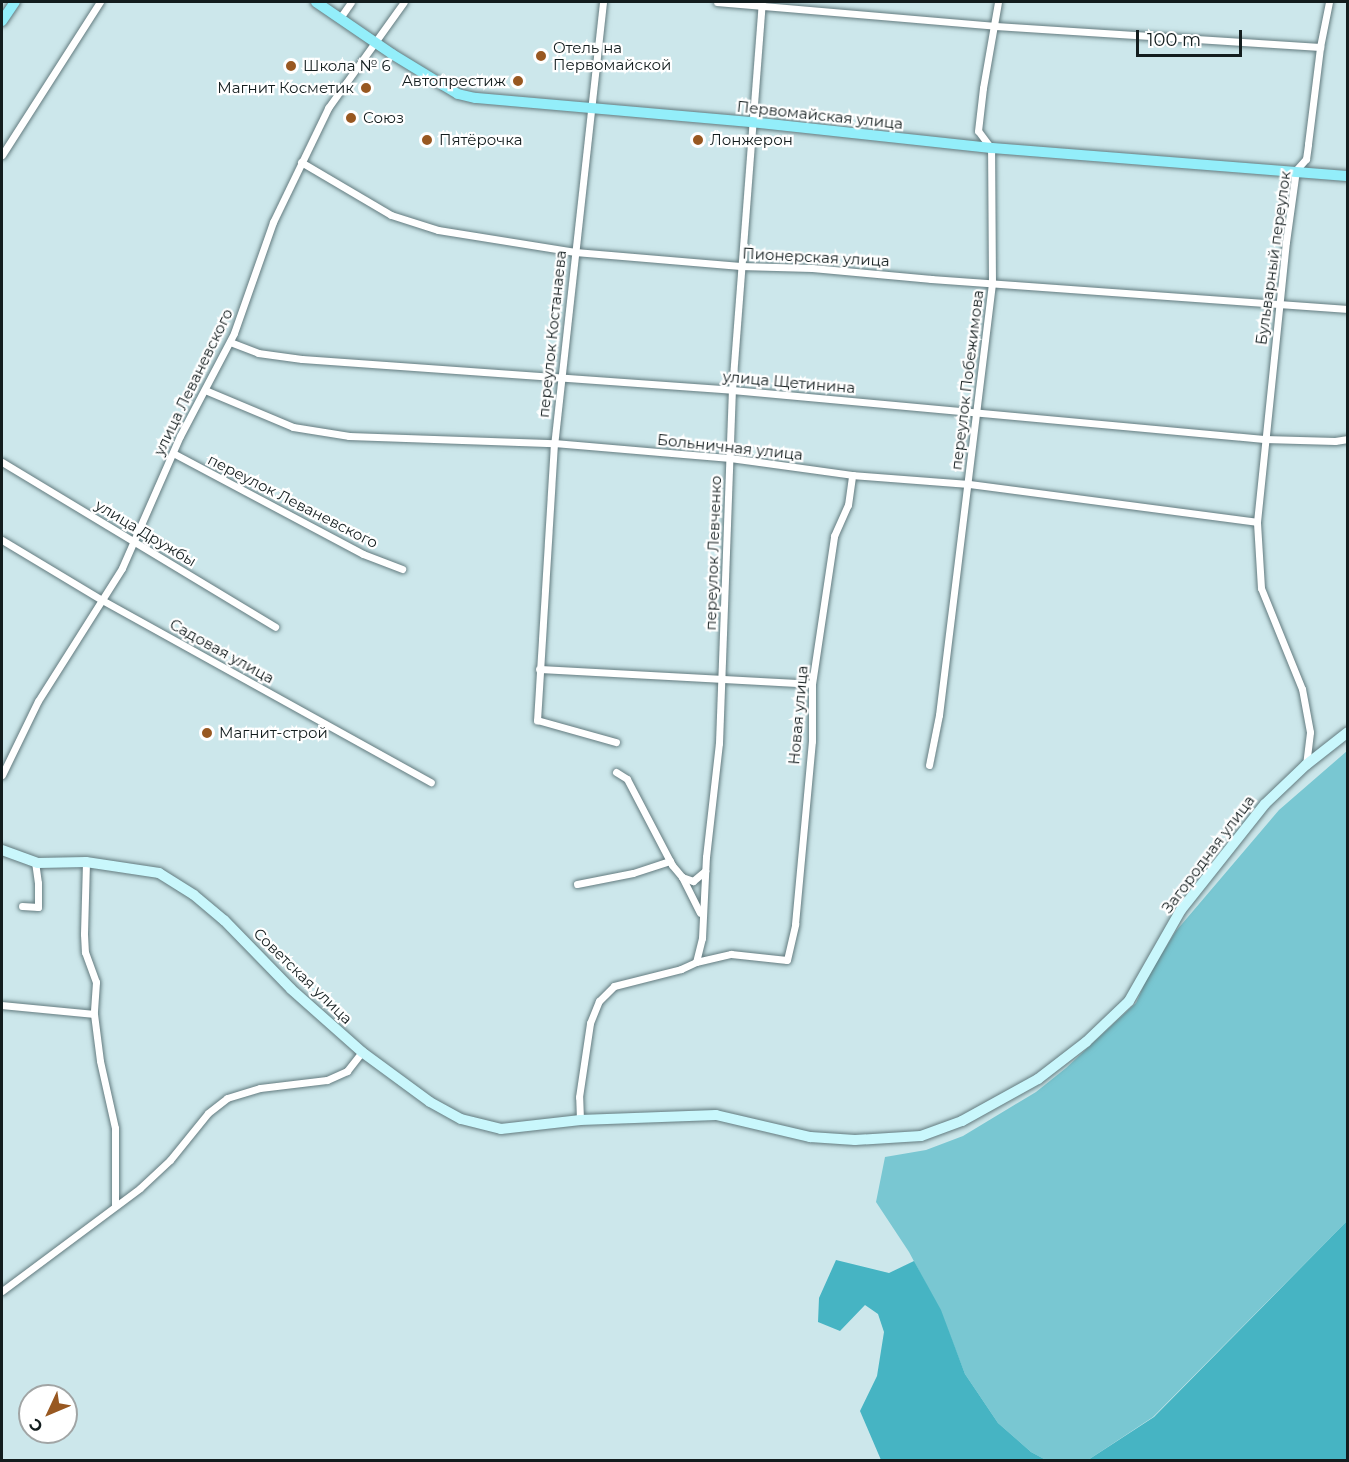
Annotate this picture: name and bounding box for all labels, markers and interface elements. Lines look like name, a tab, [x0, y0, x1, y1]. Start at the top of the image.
scale bar	[1139, 18, 1246, 56]
text: 100 m	[1147, 29, 1201, 51]
place label: Отель на Первомайской	[553, 38, 671, 73]
marker: Отель на Первомайской	[534, 49, 548, 63]
place label: Школа № 6	[303, 57, 391, 75]
marker: Школа № 6	[284, 59, 298, 73]
place label: Автопрестиж	[402, 72, 506, 90]
marker: Автопрестиж	[511, 74, 525, 88]
place label: Магнит Косметик	[217, 79, 354, 97]
marker: Магнит Косметик	[359, 81, 373, 95]
street label: Первомайская улица	[736, 97, 904, 133]
place label: Союз	[363, 109, 404, 127]
marker: Союз	[344, 111, 358, 125]
place label: Пятёрочка	[439, 131, 523, 149]
place label: Лонжерон	[710, 131, 793, 149]
marker: Пятёрочка	[420, 133, 434, 147]
marker: Лонжерон	[691, 133, 705, 147]
street label: Бульварный переулок	[1252, 170, 1294, 346]
street label: Пионерская улица	[742, 244, 890, 270]
street label: переулок Костанаева	[534, 249, 570, 419]
street label: переулок Побежимова	[947, 289, 987, 471]
street label: улица Леваневского	[150, 306, 236, 458]
street label: улица Щетинина	[722, 367, 856, 397]
street label: Больничная улица	[656, 430, 804, 464]
street label: переулок Леваневского	[205, 450, 381, 552]
street label: переулок Левченко	[701, 475, 725, 631]
street label: улица Дружбы	[92, 496, 200, 570]
street label: Садовая улица	[167, 615, 277, 687]
street label: Новая улица	[785, 665, 811, 765]
place label: Магнит-строй	[219, 724, 328, 742]
marker: Магнит-строй	[200, 726, 214, 740]
street label: Загородная улица	[1158, 792, 1258, 916]
street label: Советская улица	[250, 924, 356, 1028]
north arrow	[18, 1384, 78, 1444]
text: С	[25, 1415, 47, 1436]

